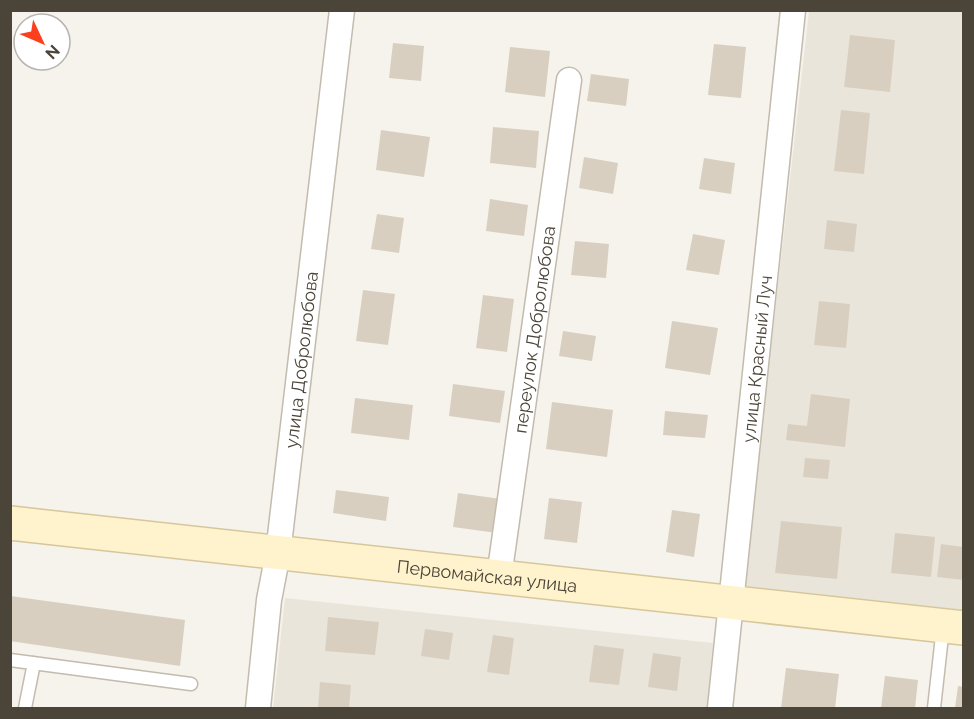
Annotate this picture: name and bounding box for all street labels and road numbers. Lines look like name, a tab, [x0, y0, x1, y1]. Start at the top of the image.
street label: переулок Добролюбова	[509, 224, 559, 435]
street label: улица Добролюбова	[280, 270, 322, 449]
street label: улица Красный Луч	[737, 274, 776, 444]
street label: Первомайская улица	[396, 555, 578, 596]

